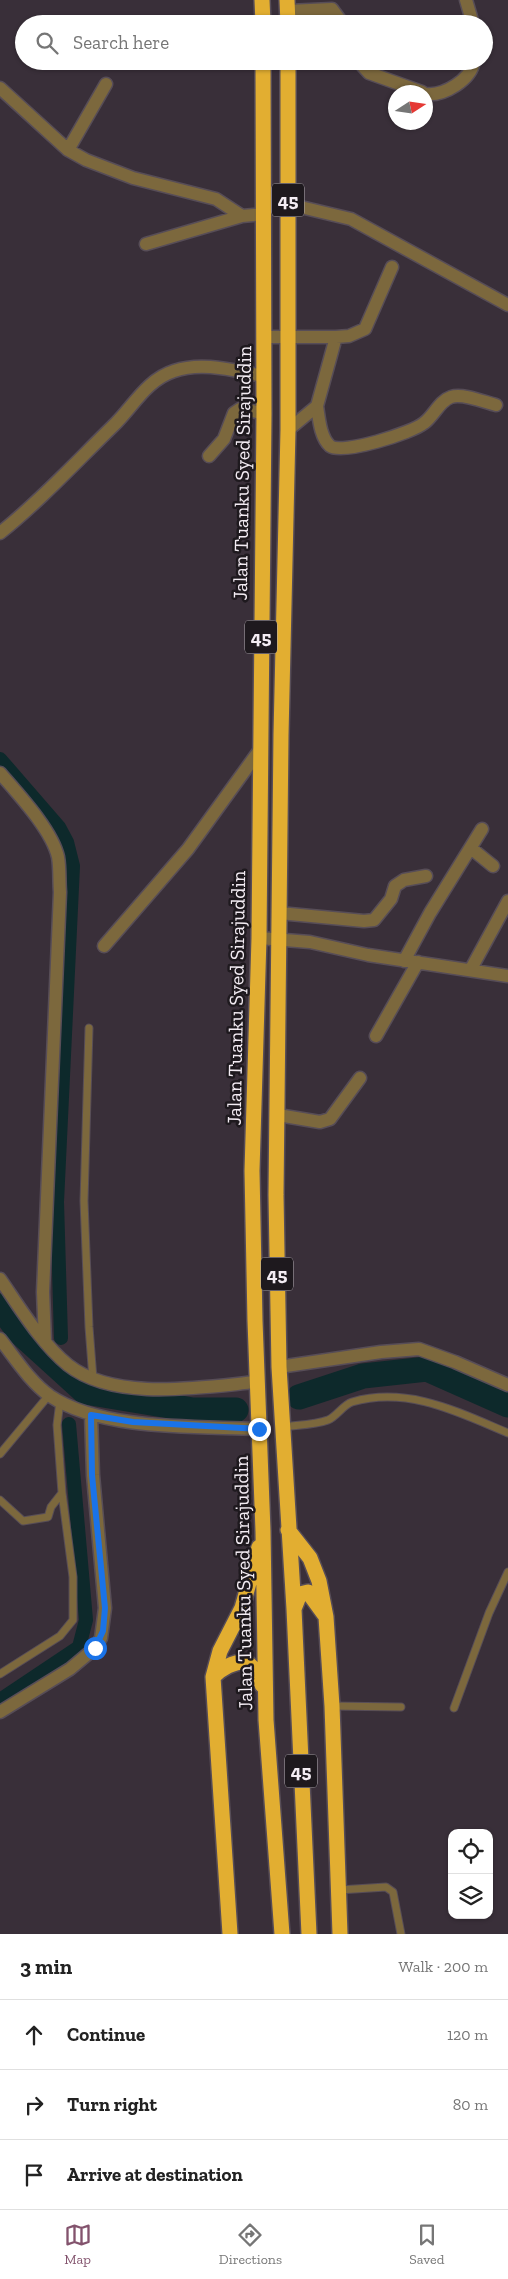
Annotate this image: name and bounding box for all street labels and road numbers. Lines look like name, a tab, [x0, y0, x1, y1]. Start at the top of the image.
road number: 45	[272, 184, 304, 216]
street label: Jalan Tuanku Syed Sirajuddin	[228, 345, 256, 601]
road number: 45	[245, 620, 277, 654]
street label: Jalan Tuanku Syed Sirajuddin	[222, 870, 250, 1126]
road number: 45	[261, 1258, 293, 1290]
street label: Jalan Tuanku Syed Sirajuddin	[229, 1455, 257, 1711]
road number: 45	[285, 1754, 317, 1788]

